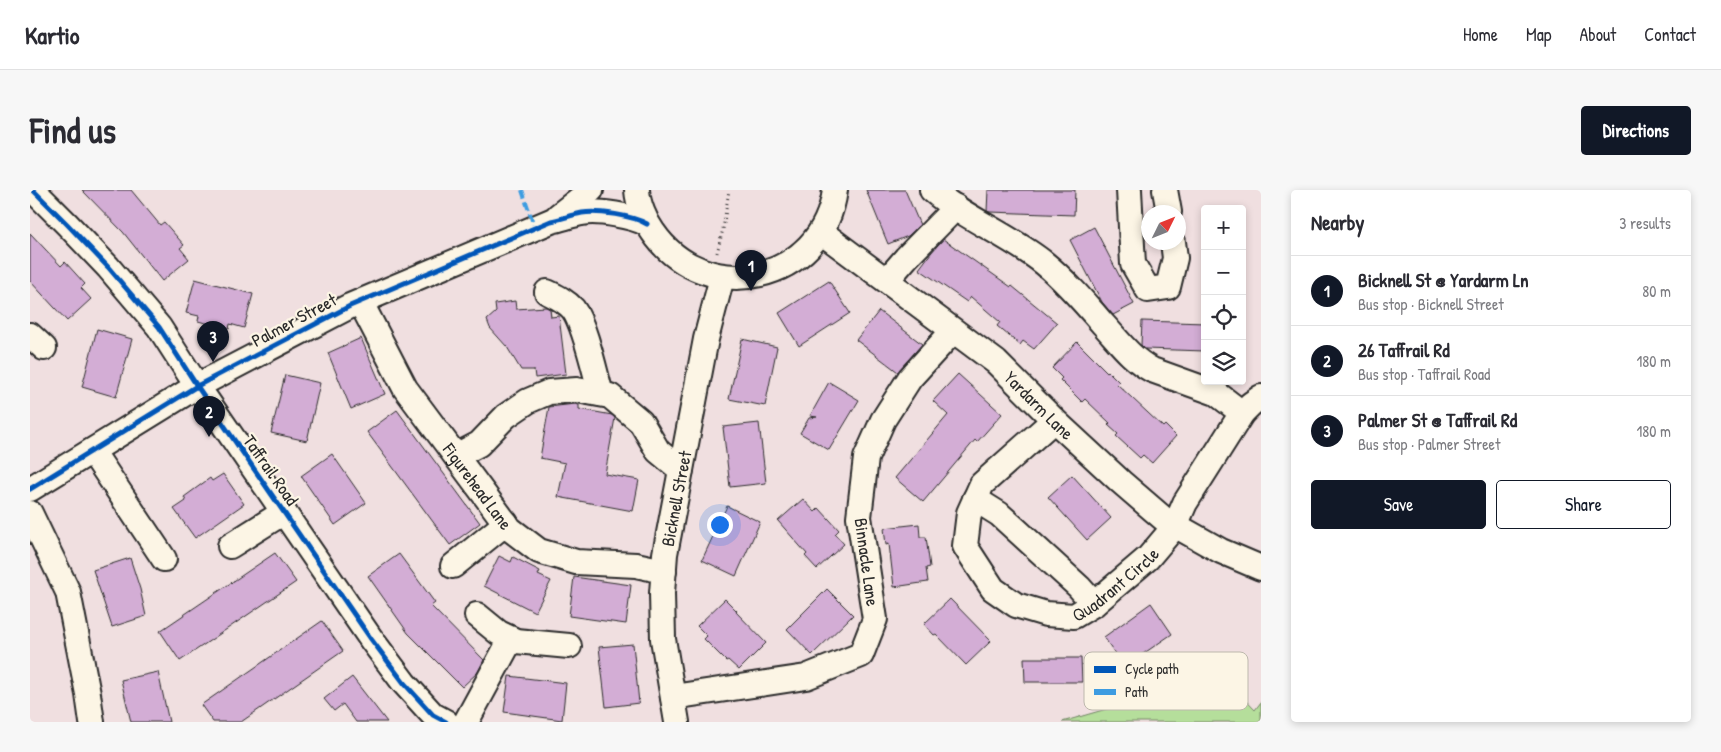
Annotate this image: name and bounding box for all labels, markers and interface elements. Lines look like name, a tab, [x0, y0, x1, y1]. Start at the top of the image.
text: Kartio	[25, 19, 80, 51]
text: Home	[1463, 22, 1498, 47]
text: Map	[1526, 22, 1551, 47]
text: About	[1579, 22, 1616, 47]
text: Contact	[1644, 22, 1696, 47]
button: Directions	[1581, 106, 1691, 155]
text: Find us	[30, 107, 116, 154]
north arrow	[1141, 205, 1186, 250]
map controls	[1201, 205, 1246, 385]
button: +	[1201, 205, 1246, 250]
text: Nearby	[1311, 208, 1364, 237]
text: 3 results	[1619, 212, 1671, 234]
pin: 1	[735, 250, 767, 291]
button: −	[1201, 250, 1246, 295]
text: Bicknell St @ Yardarm Ln	[1358, 267, 1529, 293]
text: 1	[1324, 280, 1330, 302]
text: 80 m	[1642, 280, 1671, 302]
street label: Palmer Street	[247, 287, 342, 353]
text: Bus stop · Bicknell Street	[1358, 293, 1504, 315]
button: locate	[1201, 295, 1246, 340]
pin: 3	[197, 321, 229, 362]
text: 26 Taffrail Rd	[1358, 337, 1450, 363]
button: layers	[1201, 340, 1246, 385]
text: 2	[1323, 350, 1331, 372]
text: 180 m	[1637, 350, 1671, 372]
text: Bus stop · Taffrail Road	[1358, 363, 1490, 385]
street label: Yardarm Lane	[999, 365, 1080, 445]
pin: 2	[193, 396, 225, 437]
text: Palmer St @ Taffrail Rd	[1358, 407, 1517, 433]
text: 3	[1323, 420, 1331, 442]
text: 180 m	[1637, 420, 1671, 442]
street label: Taffrail Road	[237, 429, 305, 511]
text: Bus stop · Palmer Street	[1358, 433, 1500, 455]
street label: Figurehead Lane	[437, 437, 519, 535]
street label: Bicknell Street	[654, 448, 697, 548]
button: Save	[1311, 480, 1486, 529]
button: Share	[1496, 480, 1671, 529]
your location	[707, 512, 733, 538]
street label: Binnacle Lane	[848, 516, 886, 608]
street label: Quadrant Circle	[1067, 542, 1164, 627]
legend	[1084, 652, 1248, 710]
text: Cycle path	[1125, 659, 1179, 679]
text: Path	[1125, 682, 1148, 701]

